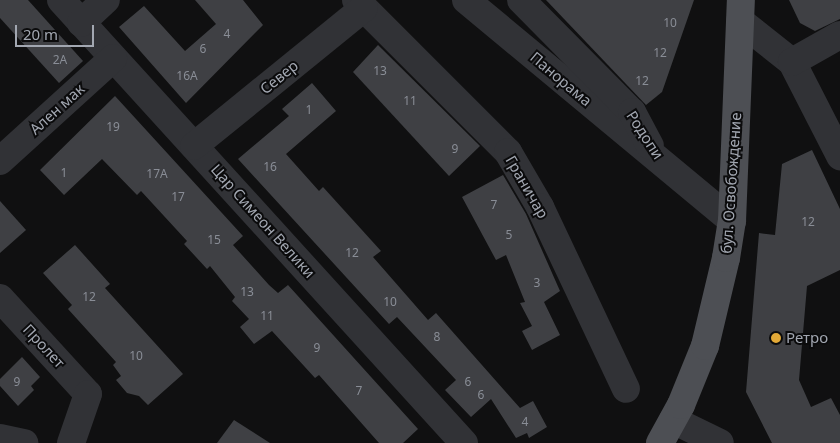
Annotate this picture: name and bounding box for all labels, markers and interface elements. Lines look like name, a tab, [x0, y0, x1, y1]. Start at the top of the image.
scale bar	[18, 15, 96, 47]
house number: 10	[663, 16, 677, 30]
text: 20 m	[23, 24, 58, 44]
house number: 4	[224, 27, 230, 41]
house number: 6	[200, 42, 206, 56]
house number: 12	[653, 46, 667, 60]
street label: Панорама	[527, 48, 595, 110]
house number: 2А	[53, 53, 67, 67]
street label: Север	[256, 56, 302, 98]
house number: 13	[373, 64, 387, 78]
house number: 16А	[176, 69, 198, 83]
house number: 12	[635, 74, 649, 88]
street label: Ален мак	[26, 80, 88, 138]
house number: 11	[403, 94, 417, 108]
house number: 1	[306, 103, 312, 117]
street label: Родопи	[623, 107, 667, 163]
street label: бул. Освобождение	[717, 112, 745, 254]
house number: 19	[106, 120, 120, 134]
house number: 9	[452, 142, 458, 156]
street label: Граничар	[502, 152, 552, 222]
house number: 16	[263, 160, 277, 174]
street label: Цар Симеон Велики	[207, 161, 319, 281]
house number: 1	[61, 166, 67, 180]
house number: 17А	[146, 167, 168, 181]
house number: 17	[171, 190, 185, 204]
house number: 7	[491, 198, 497, 212]
house number: 12	[801, 215, 815, 229]
house number: 5	[506, 228, 512, 242]
house number: 15	[207, 233, 221, 247]
house number: 12	[345, 246, 359, 260]
house number: 3	[534, 276, 540, 290]
house number: 13	[240, 285, 254, 299]
house number: 12	[82, 290, 96, 304]
house number: 10	[383, 295, 397, 309]
house number: 11	[260, 309, 274, 323]
street label: Пролет	[19, 321, 69, 371]
place label: Ретро	[786, 329, 828, 347]
house number: 8	[434, 330, 440, 344]
marker: Ретро	[770, 332, 782, 344]
house number: 9	[314, 341, 320, 355]
house number: 10	[129, 349, 143, 363]
house number: 9	[14, 375, 20, 389]
house number: 6	[465, 375, 471, 389]
house number: 7	[356, 384, 362, 398]
house number: 6	[478, 388, 484, 402]
house number: 4	[522, 415, 528, 429]

